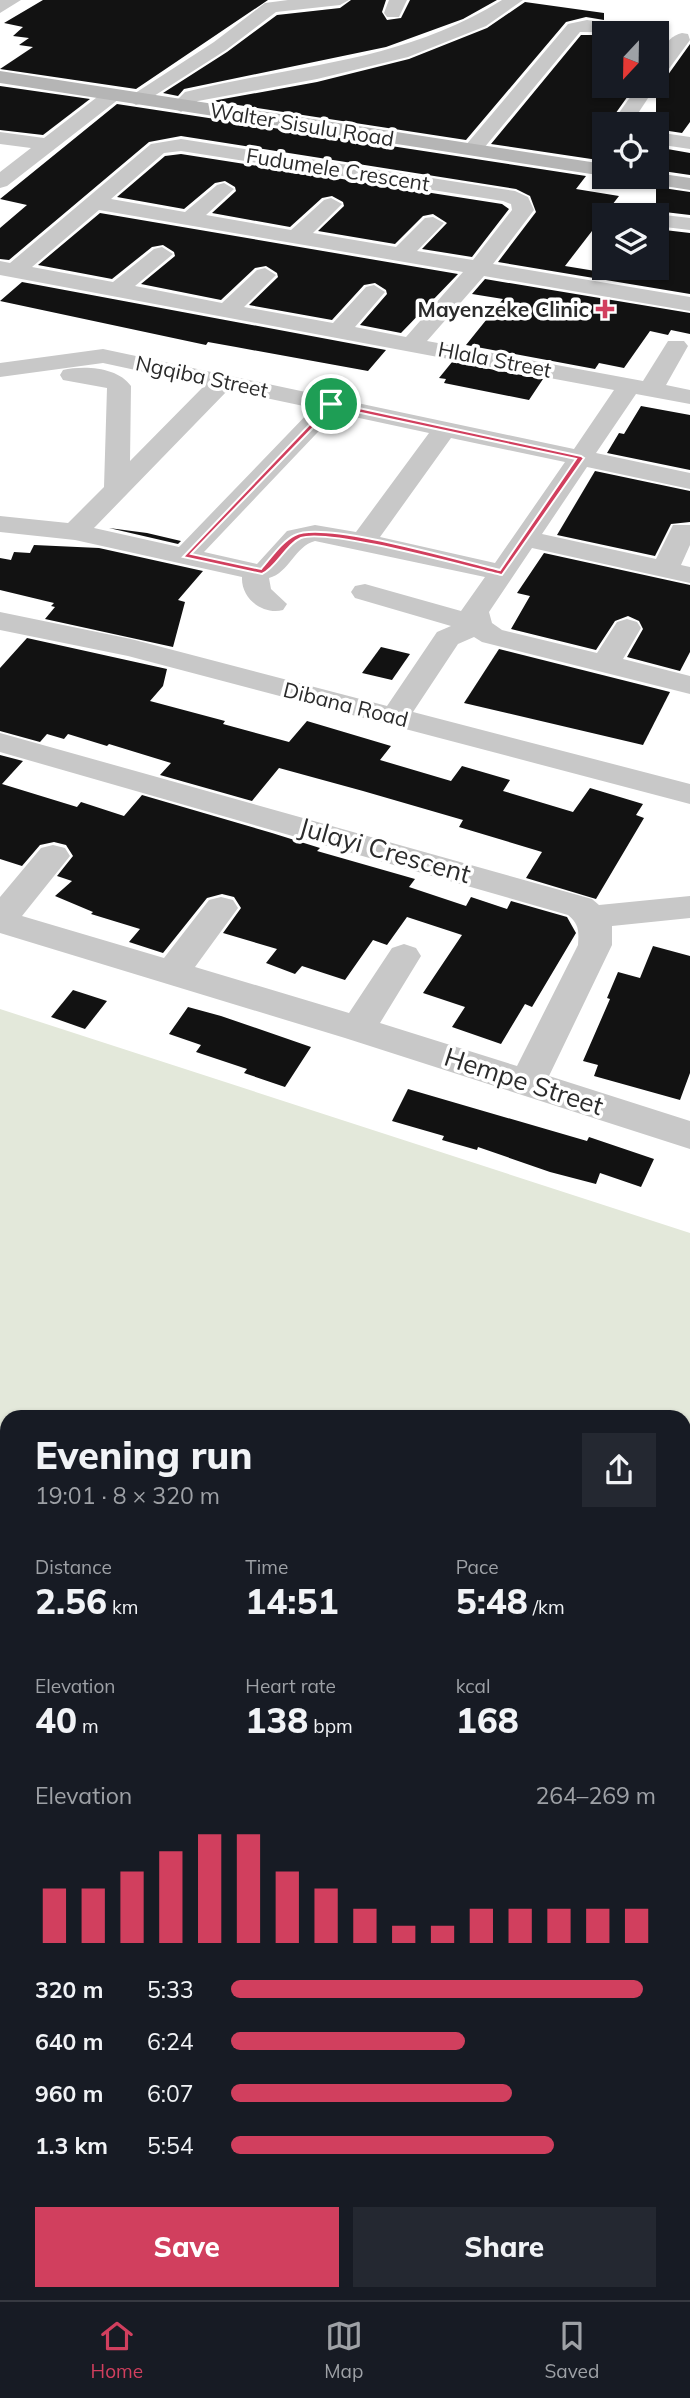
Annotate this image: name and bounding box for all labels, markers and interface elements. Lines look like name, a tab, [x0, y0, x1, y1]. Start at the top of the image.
north arrow	[592, 21, 668, 98]
map controls	[592, 21, 669, 280]
street label: Walter Sisulu Road	[208, 97, 396, 151]
button: locate	[592, 112, 669, 189]
street label: Fudumele Crescent	[245, 142, 431, 196]
button: layers	[592, 203, 669, 280]
place label: Mayenzeke Clinic	[417, 296, 589, 322]
marker: Mayenzeke Clinic	[595, 299, 615, 319]
street label: Hlala Street	[436, 335, 554, 383]
street label: Ngqiba Street	[133, 349, 271, 403]
pin	[301, 374, 361, 434]
icon: arrive	[312, 385, 350, 423]
street label: Dibana Road	[281, 676, 411, 732]
street label: Julayi Crescent	[295, 810, 475, 890]
street label: Hempe Street	[440, 1040, 608, 1122]
text: Evening run	[35, 1431, 253, 1479]
button: share	[582, 1433, 656, 1507]
text: 19:01 · 8 × 320 m	[35, 1481, 220, 1510]
text: Distance	[35, 1555, 112, 1579]
text: Time	[245, 1555, 288, 1579]
text: Pace	[456, 1555, 499, 1579]
text: 2.56	[35, 1579, 107, 1623]
text: 14:51	[245, 1579, 338, 1623]
text: 5:48	[456, 1579, 528, 1623]
text: km	[107, 1595, 139, 1619]
text: /km	[528, 1595, 565, 1619]
text: Elevation	[35, 1674, 115, 1698]
text: Heart rate	[245, 1674, 336, 1698]
text: kcal	[456, 1674, 490, 1698]
text: 40	[35, 1698, 77, 1742]
text: 138	[245, 1698, 308, 1742]
text: 168	[456, 1698, 519, 1742]
text: m	[77, 1714, 99, 1738]
text: bpm	[308, 1714, 353, 1738]
text: Elevation	[35, 1781, 132, 1810]
text: 264–269 m	[535, 1781, 656, 1810]
text: 320 m	[35, 1975, 103, 2004]
text: 5:33	[147, 1975, 194, 2004]
text: 640 m	[35, 2027, 103, 2056]
text: 6:24	[147, 2027, 194, 2056]
text: 960 m	[35, 2079, 103, 2108]
text: 6:07	[147, 2079, 194, 2108]
text: 1.3 km	[35, 2131, 108, 2160]
text: 5:54	[147, 2131, 194, 2160]
button: Save	[35, 2207, 339, 2287]
button: Share	[353, 2207, 656, 2287]
tab: Home	[91, 2317, 143, 2383]
tab: Map	[324, 2317, 363, 2383]
tab: Saved	[545, 2317, 599, 2383]

